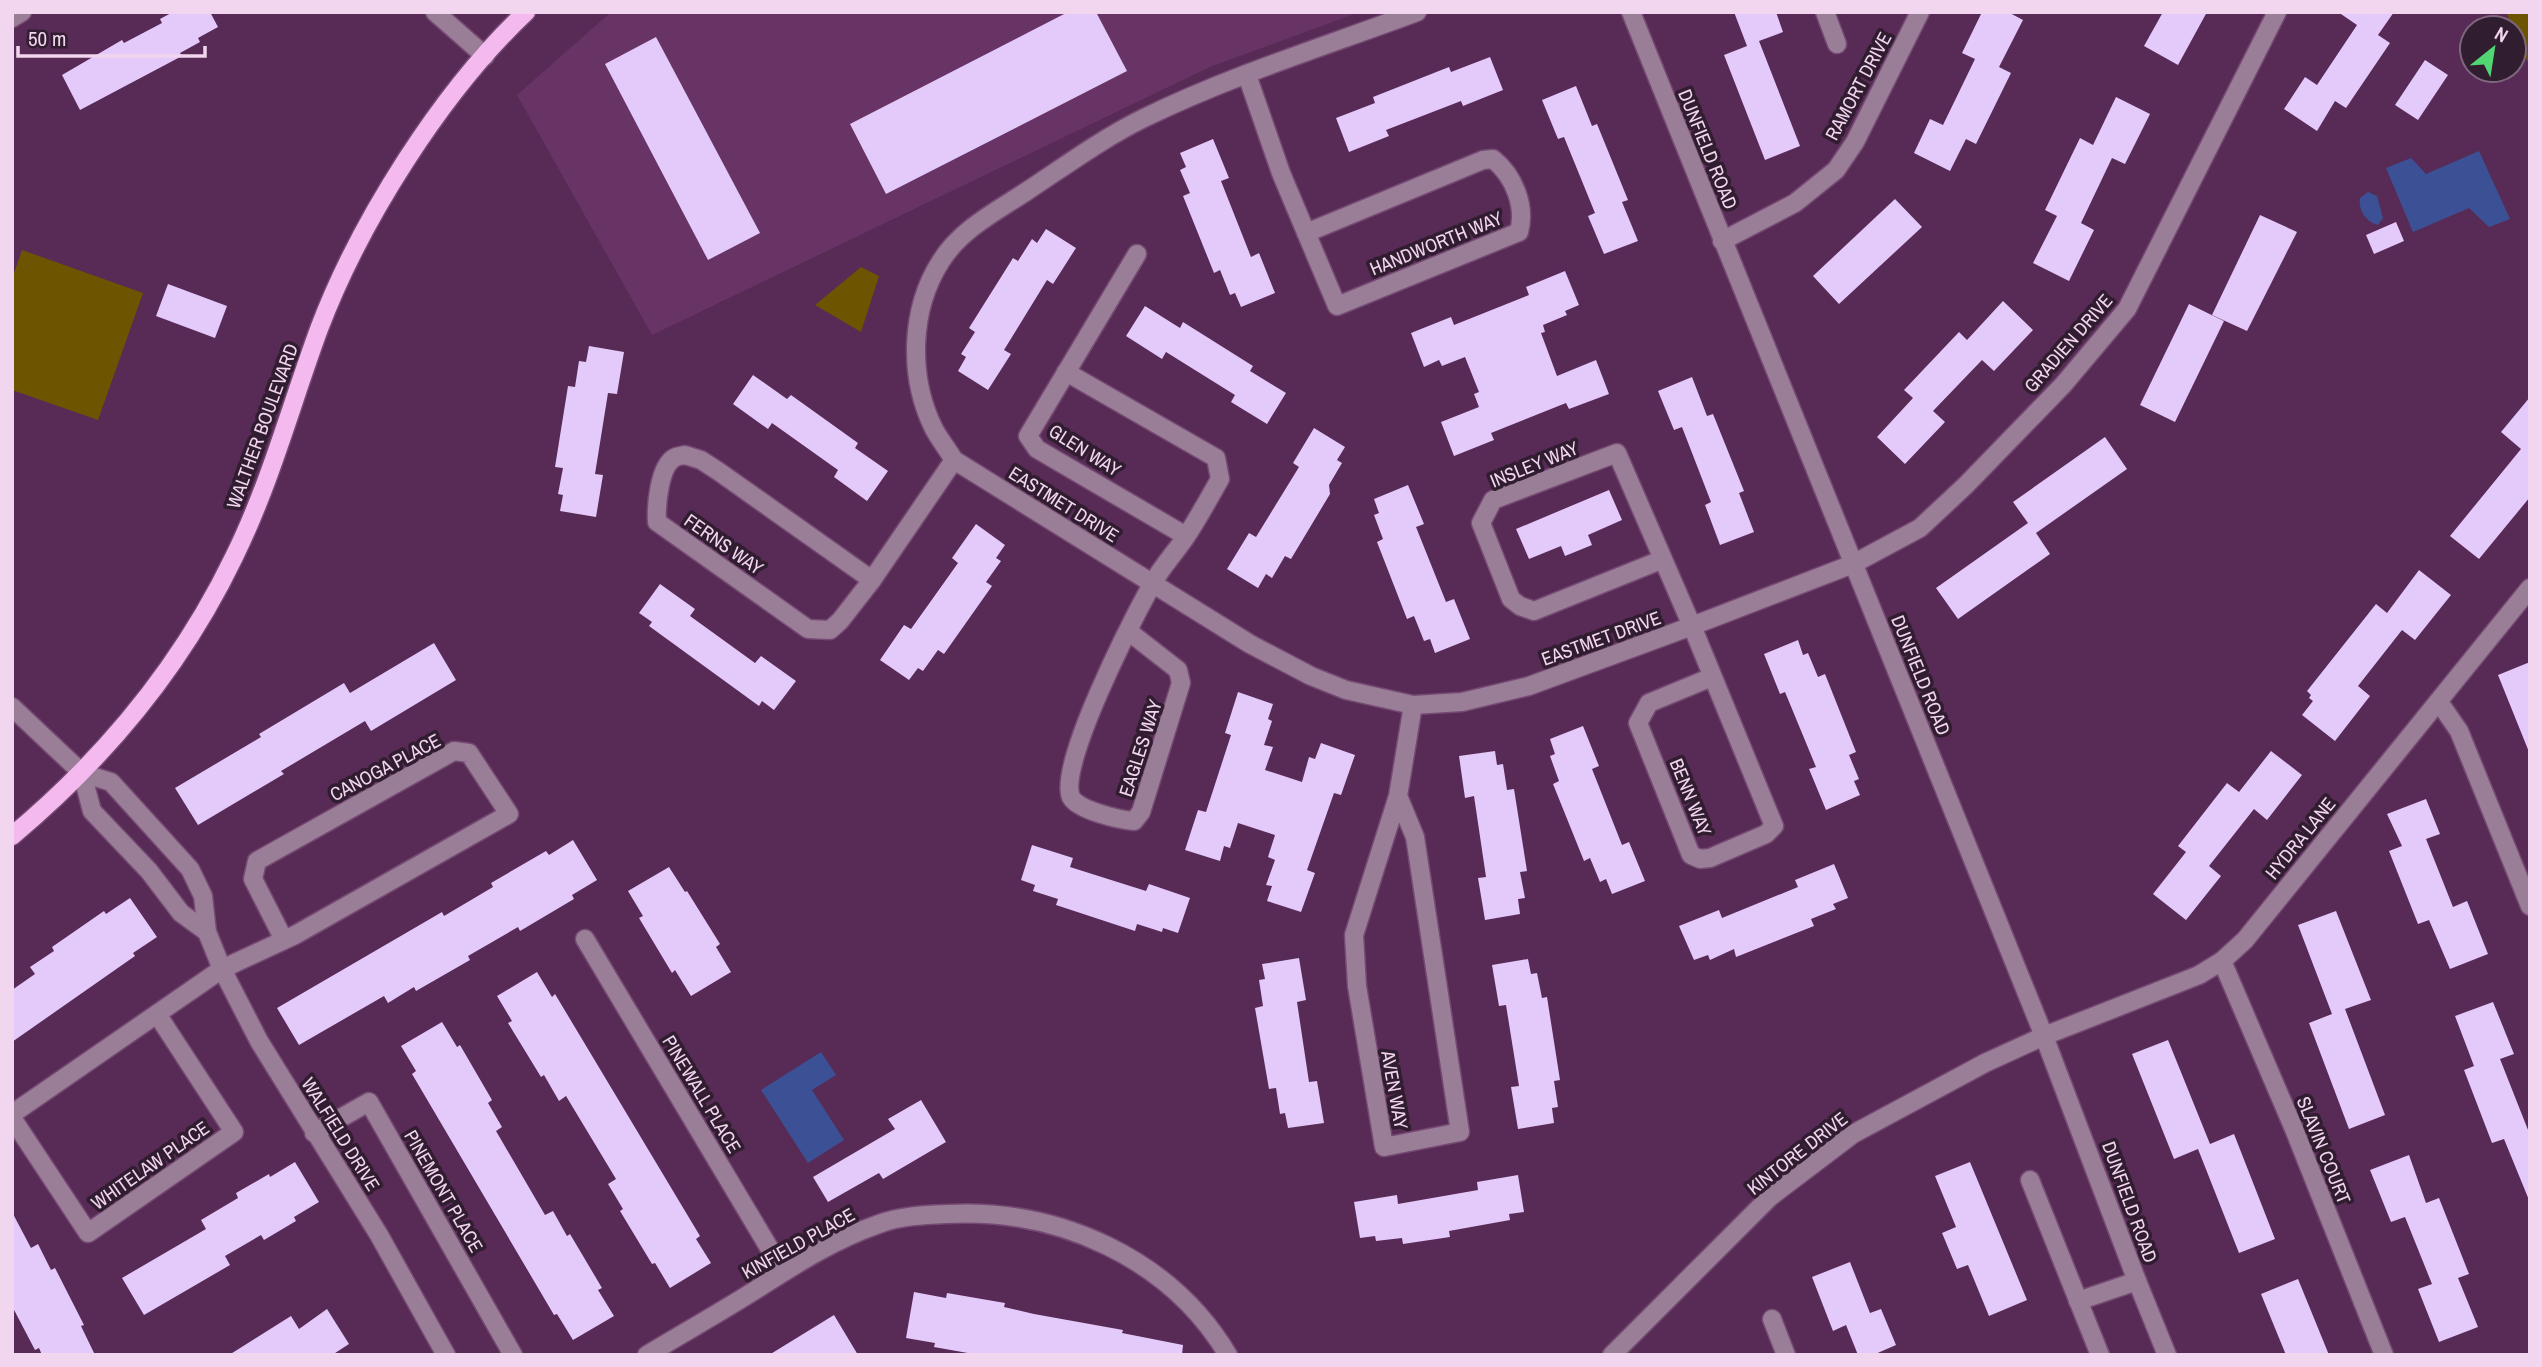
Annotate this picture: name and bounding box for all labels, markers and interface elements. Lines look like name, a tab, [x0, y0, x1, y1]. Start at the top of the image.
scale bar	[18, 14, 205, 58]
north arrow	[2458, 14, 2528, 84]
text: N	[2490, 20, 2513, 48]
text: 50 m	[28, 24, 66, 53]
street label: RAMORT DRIVE	[1819, 27, 1897, 145]
street label: DUNFIELD ROAD	[1672, 85, 1744, 213]
street label: HANDWORTH WAY	[1366, 204, 1507, 281]
street label: GRADIEN DRIVE	[2018, 288, 2118, 398]
street label: WALTHER BOULEVARD	[220, 340, 304, 512]
street label: GLEN WAY	[1044, 418, 1127, 483]
street label: INSLEY WAY	[1486, 434, 1583, 494]
street label: EASTMET DRIVE	[1004, 460, 1124, 548]
street label: FERNS WAY	[679, 507, 769, 581]
street label: EASTMET DRIVE	[1538, 604, 1664, 672]
street label: DUNFIELD ROAD	[1885, 611, 1957, 739]
street label: EAGLES WAY	[1112, 696, 1168, 800]
street label: CANOGA PLACE	[325, 727, 445, 807]
street label: BENN WAY	[1664, 754, 1719, 840]
street label: HYDRA LANE	[2259, 791, 2341, 885]
street label: PINEWALL PLACE	[657, 1030, 747, 1158]
street label: AVEN WAY	[1375, 1048, 1415, 1132]
street label: WALFIELD DRIVE	[296, 1072, 386, 1196]
street label: SLAVIN COURT	[2291, 1092, 2358, 1208]
street label: KINTORE DRIVE	[1741, 1106, 1853, 1200]
street label: WHITELAW PLACE	[86, 1115, 214, 1215]
street label: PINEMONT PLACE	[398, 1125, 490, 1257]
street label: DUNFIELD ROAD	[2096, 1138, 2164, 1266]
street label: KINFIELD PLACE	[737, 1201, 859, 1285]

